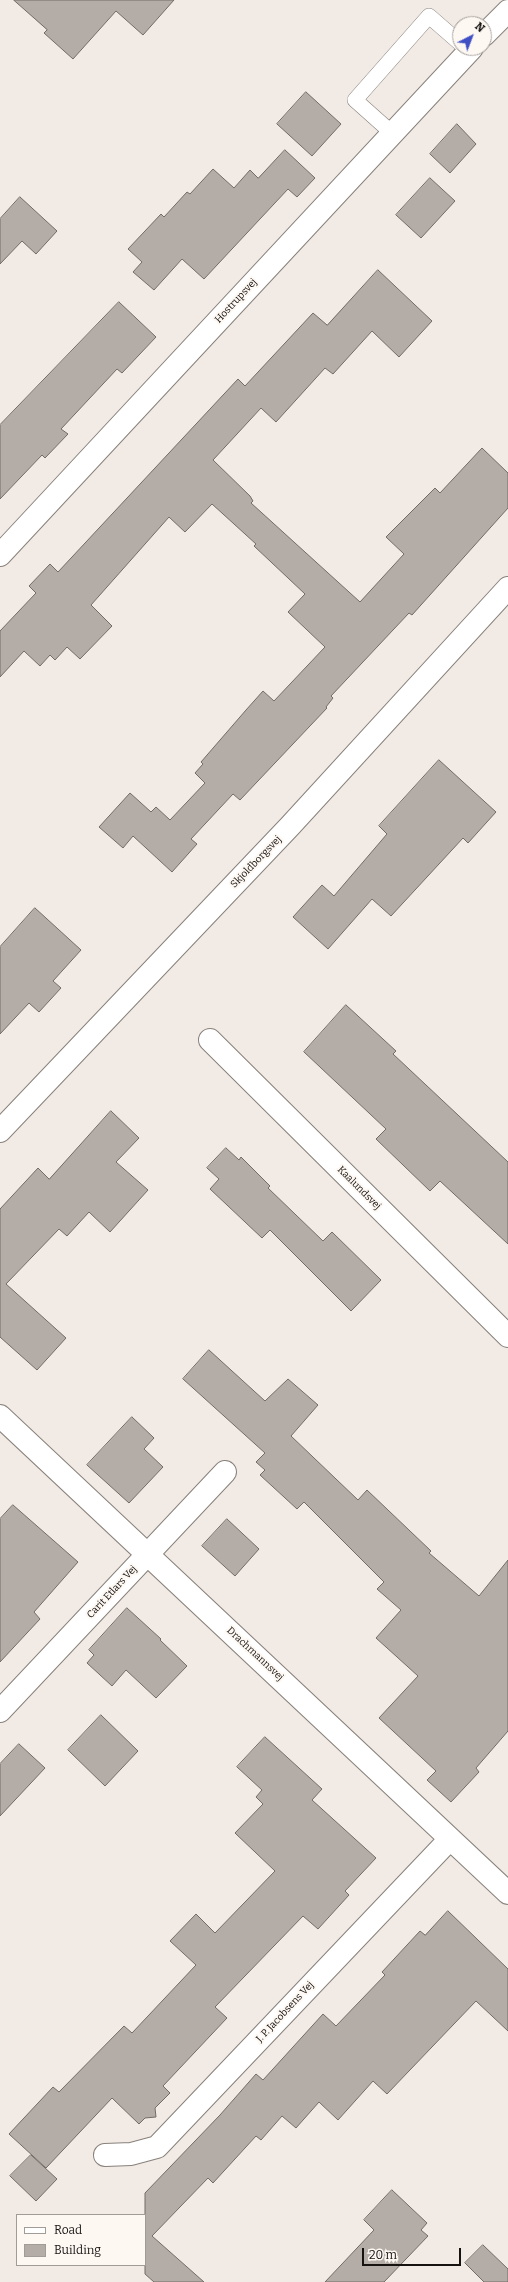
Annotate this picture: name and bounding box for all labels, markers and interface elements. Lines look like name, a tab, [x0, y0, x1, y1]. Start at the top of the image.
north arrow	[452, 16, 492, 56]
text: N	[472, 20, 487, 35]
street label: Hostrupsvej	[212, 276, 260, 326]
street label: Skjoldborgsvej	[228, 834, 284, 890]
street label: Kaalundsvej	[335, 1164, 383, 1212]
street label: Carit Etlars Vej	[85, 1563, 139, 1621]
street label: Drachmannsvej	[224, 1625, 286, 1683]
street label: J. P. Jacobsens Vej	[254, 1979, 316, 2045]
legend	[16, 2214, 146, 2266]
text: Road	[54, 2223, 82, 2237]
scale bar	[364, 2240, 463, 2266]
text: Building	[54, 2243, 101, 2257]
text: 20 m	[369, 2248, 397, 2262]

